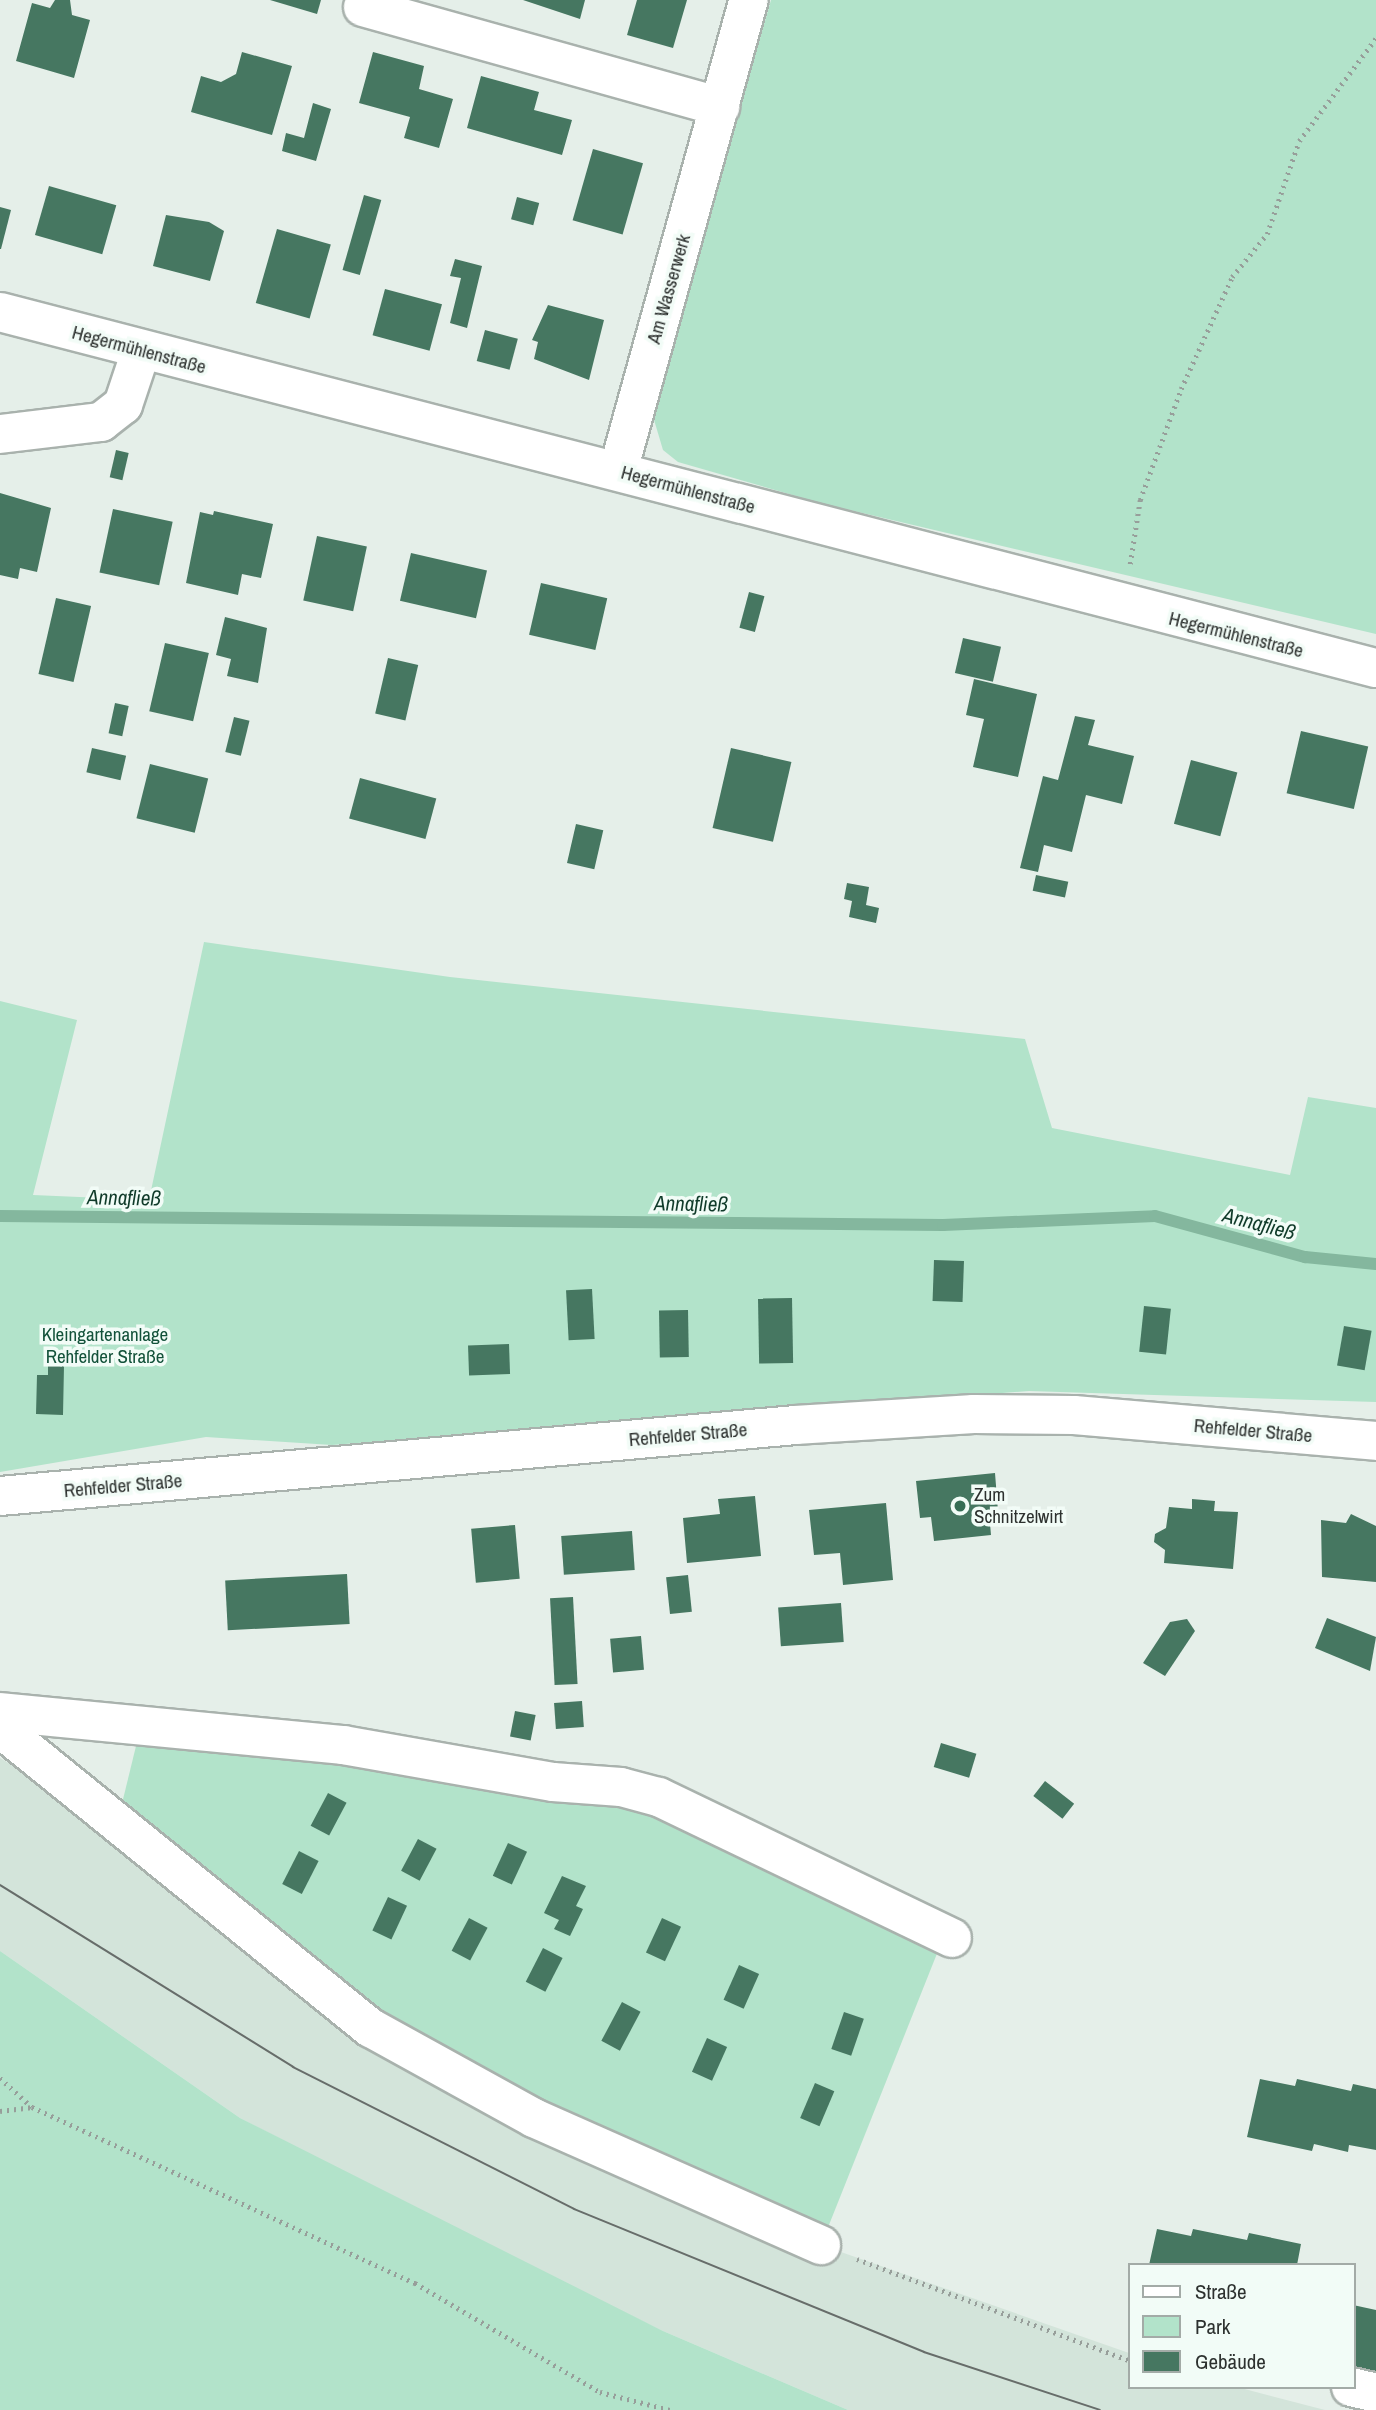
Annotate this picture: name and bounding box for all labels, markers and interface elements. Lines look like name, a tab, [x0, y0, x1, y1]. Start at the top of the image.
street label: Am Wasserwerk	[642, 232, 696, 346]
street label: Hegermühlenstraße	[70, 321, 208, 379]
street label: Hegermühlenstraße	[619, 461, 757, 519]
street label: Hegermühlenstraße	[1166, 607, 1306, 663]
water label: Annafließ	[87, 1185, 161, 1211]
water label: Annafließ	[654, 1191, 728, 1217]
water label: Annafließ	[1220, 1202, 1298, 1246]
park label: Kleingartenanlage Rehfelder Straße	[42, 1324, 168, 1368]
street label: Rehfelder Straße	[1193, 1414, 1313, 1448]
street label: Rehfelder Straße	[628, 1418, 748, 1452]
street label: Rehfelder Straße	[63, 1469, 183, 1503]
place label: Zum Schnitzelwirt	[974, 1484, 1063, 1528]
marker: Zum Schnitzelwirt	[952, 1498, 968, 1514]
legend	[1128, 2263, 1355, 2389]
text: Straße	[1195, 2277, 1247, 2306]
text: Park	[1195, 2312, 1230, 2341]
text: Gebäude	[1195, 2347, 1266, 2376]

